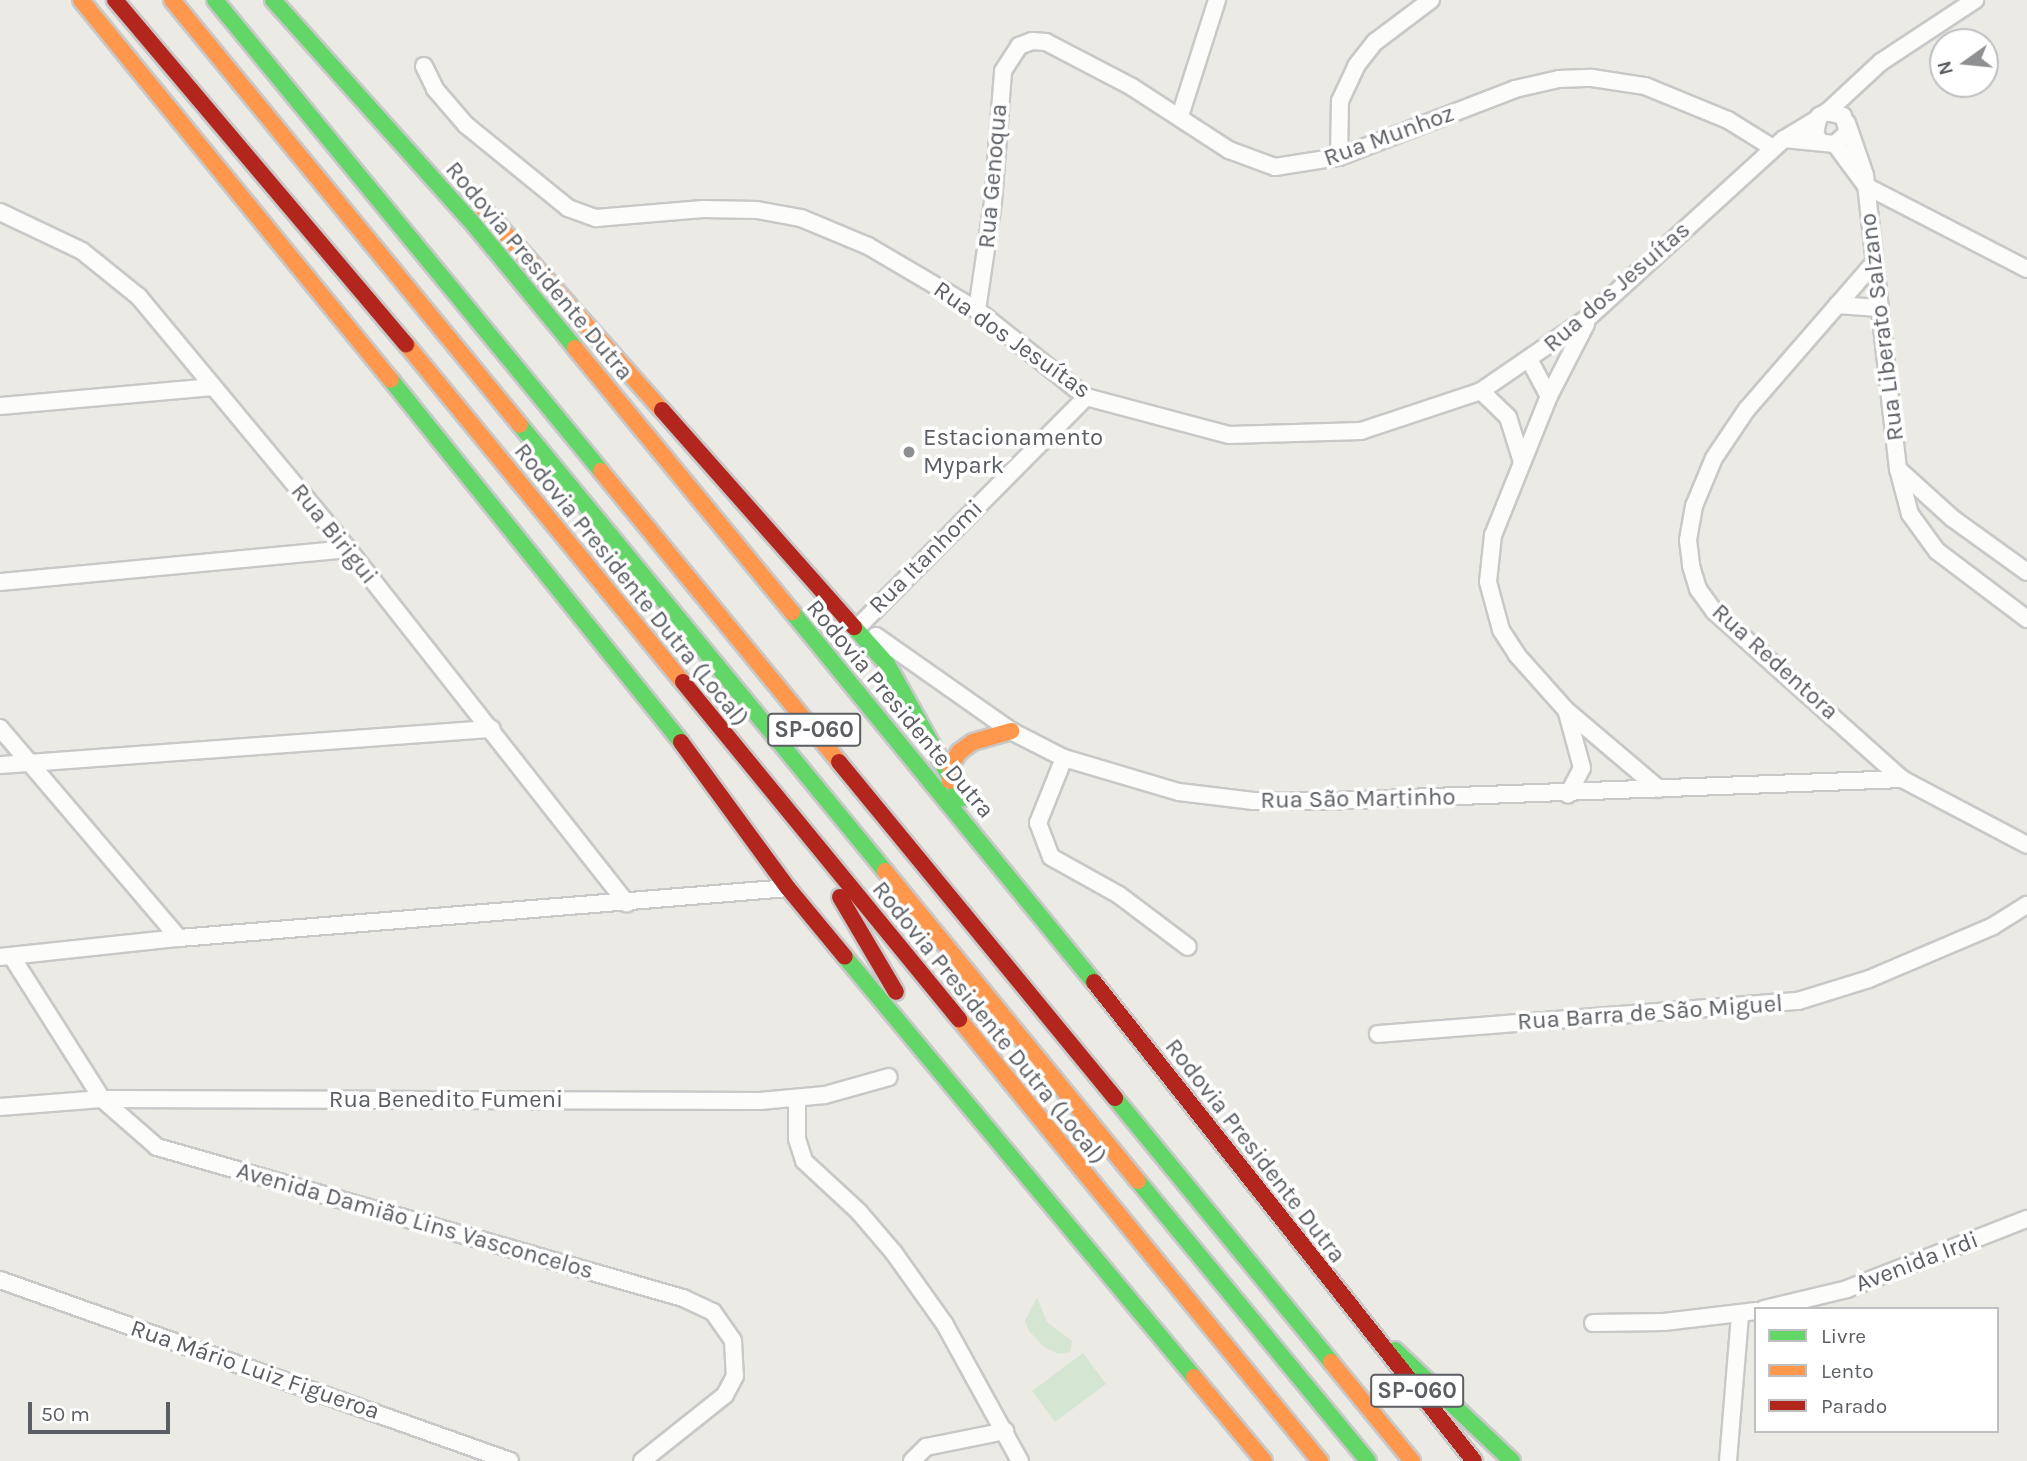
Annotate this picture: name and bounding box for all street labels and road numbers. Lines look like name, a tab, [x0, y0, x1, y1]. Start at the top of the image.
street label: Rua Munhoz	[1320, 99, 1458, 173]
street label: Rua Genoqua	[972, 102, 1014, 250]
street label: Rodovia Presidente Dutra	[439, 156, 639, 386]
street label: Rua Liberato Salzano	[1854, 211, 1910, 443]
street label: Rua dos Jesuítas	[1538, 215, 1696, 359]
street label: Rua dos Jesuítas	[928, 275, 1096, 405]
street label: Rodovia Presidente Dutra (Local)	[508, 438, 754, 732]
street label: Rua Birigui	[285, 478, 383, 590]
street label: Rua Itanhomi	[863, 494, 989, 620]
street label: Rodovia Presidente Dutra	[800, 594, 1000, 824]
street label: Rua Redentora	[1706, 598, 1844, 726]
road number: SP-060	[767, 710, 861, 750]
street label: Rua São Martinho	[1260, 783, 1456, 815]
street label: Rodovia Presidente Dutra (Local)	[866, 876, 1112, 1170]
street label: Rua Barra de São Miguel	[1516, 989, 1784, 1037]
street label: Rodovia Presidente Dutra	[1158, 1033, 1352, 1269]
street label: Rua Benedito Fumeni	[329, 1086, 563, 1114]
street label: Avenida Damião Lins Vasconcelos	[233, 1156, 597, 1286]
street label: Avenida Irdi	[1852, 1225, 1982, 1299]
street label: Rua Mário Luiz Figueroa	[127, 1314, 383, 1426]
road number: SP-060	[1370, 1372, 1464, 1410]

